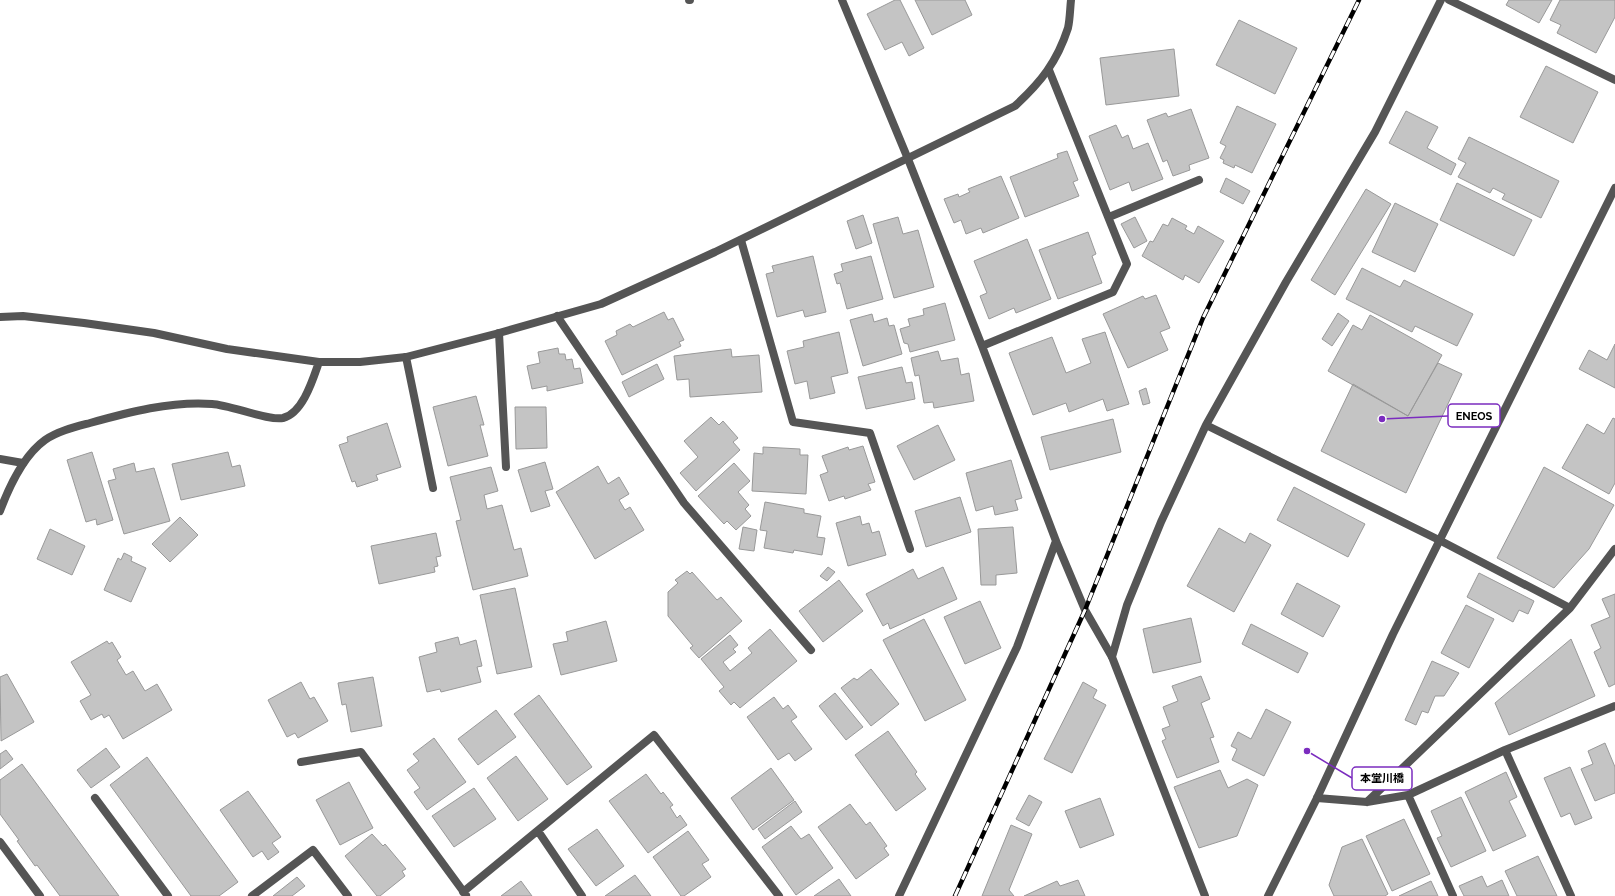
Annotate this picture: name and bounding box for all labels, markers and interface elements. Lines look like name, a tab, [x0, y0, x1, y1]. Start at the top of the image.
callout: ENEOS	[1448, 404, 1500, 427]
text: ENEOS	[1456, 410, 1493, 423]
callout: 本堂川橋	[1352, 767, 1412, 790]
text: 本堂川橋	[1360, 772, 1404, 785]

